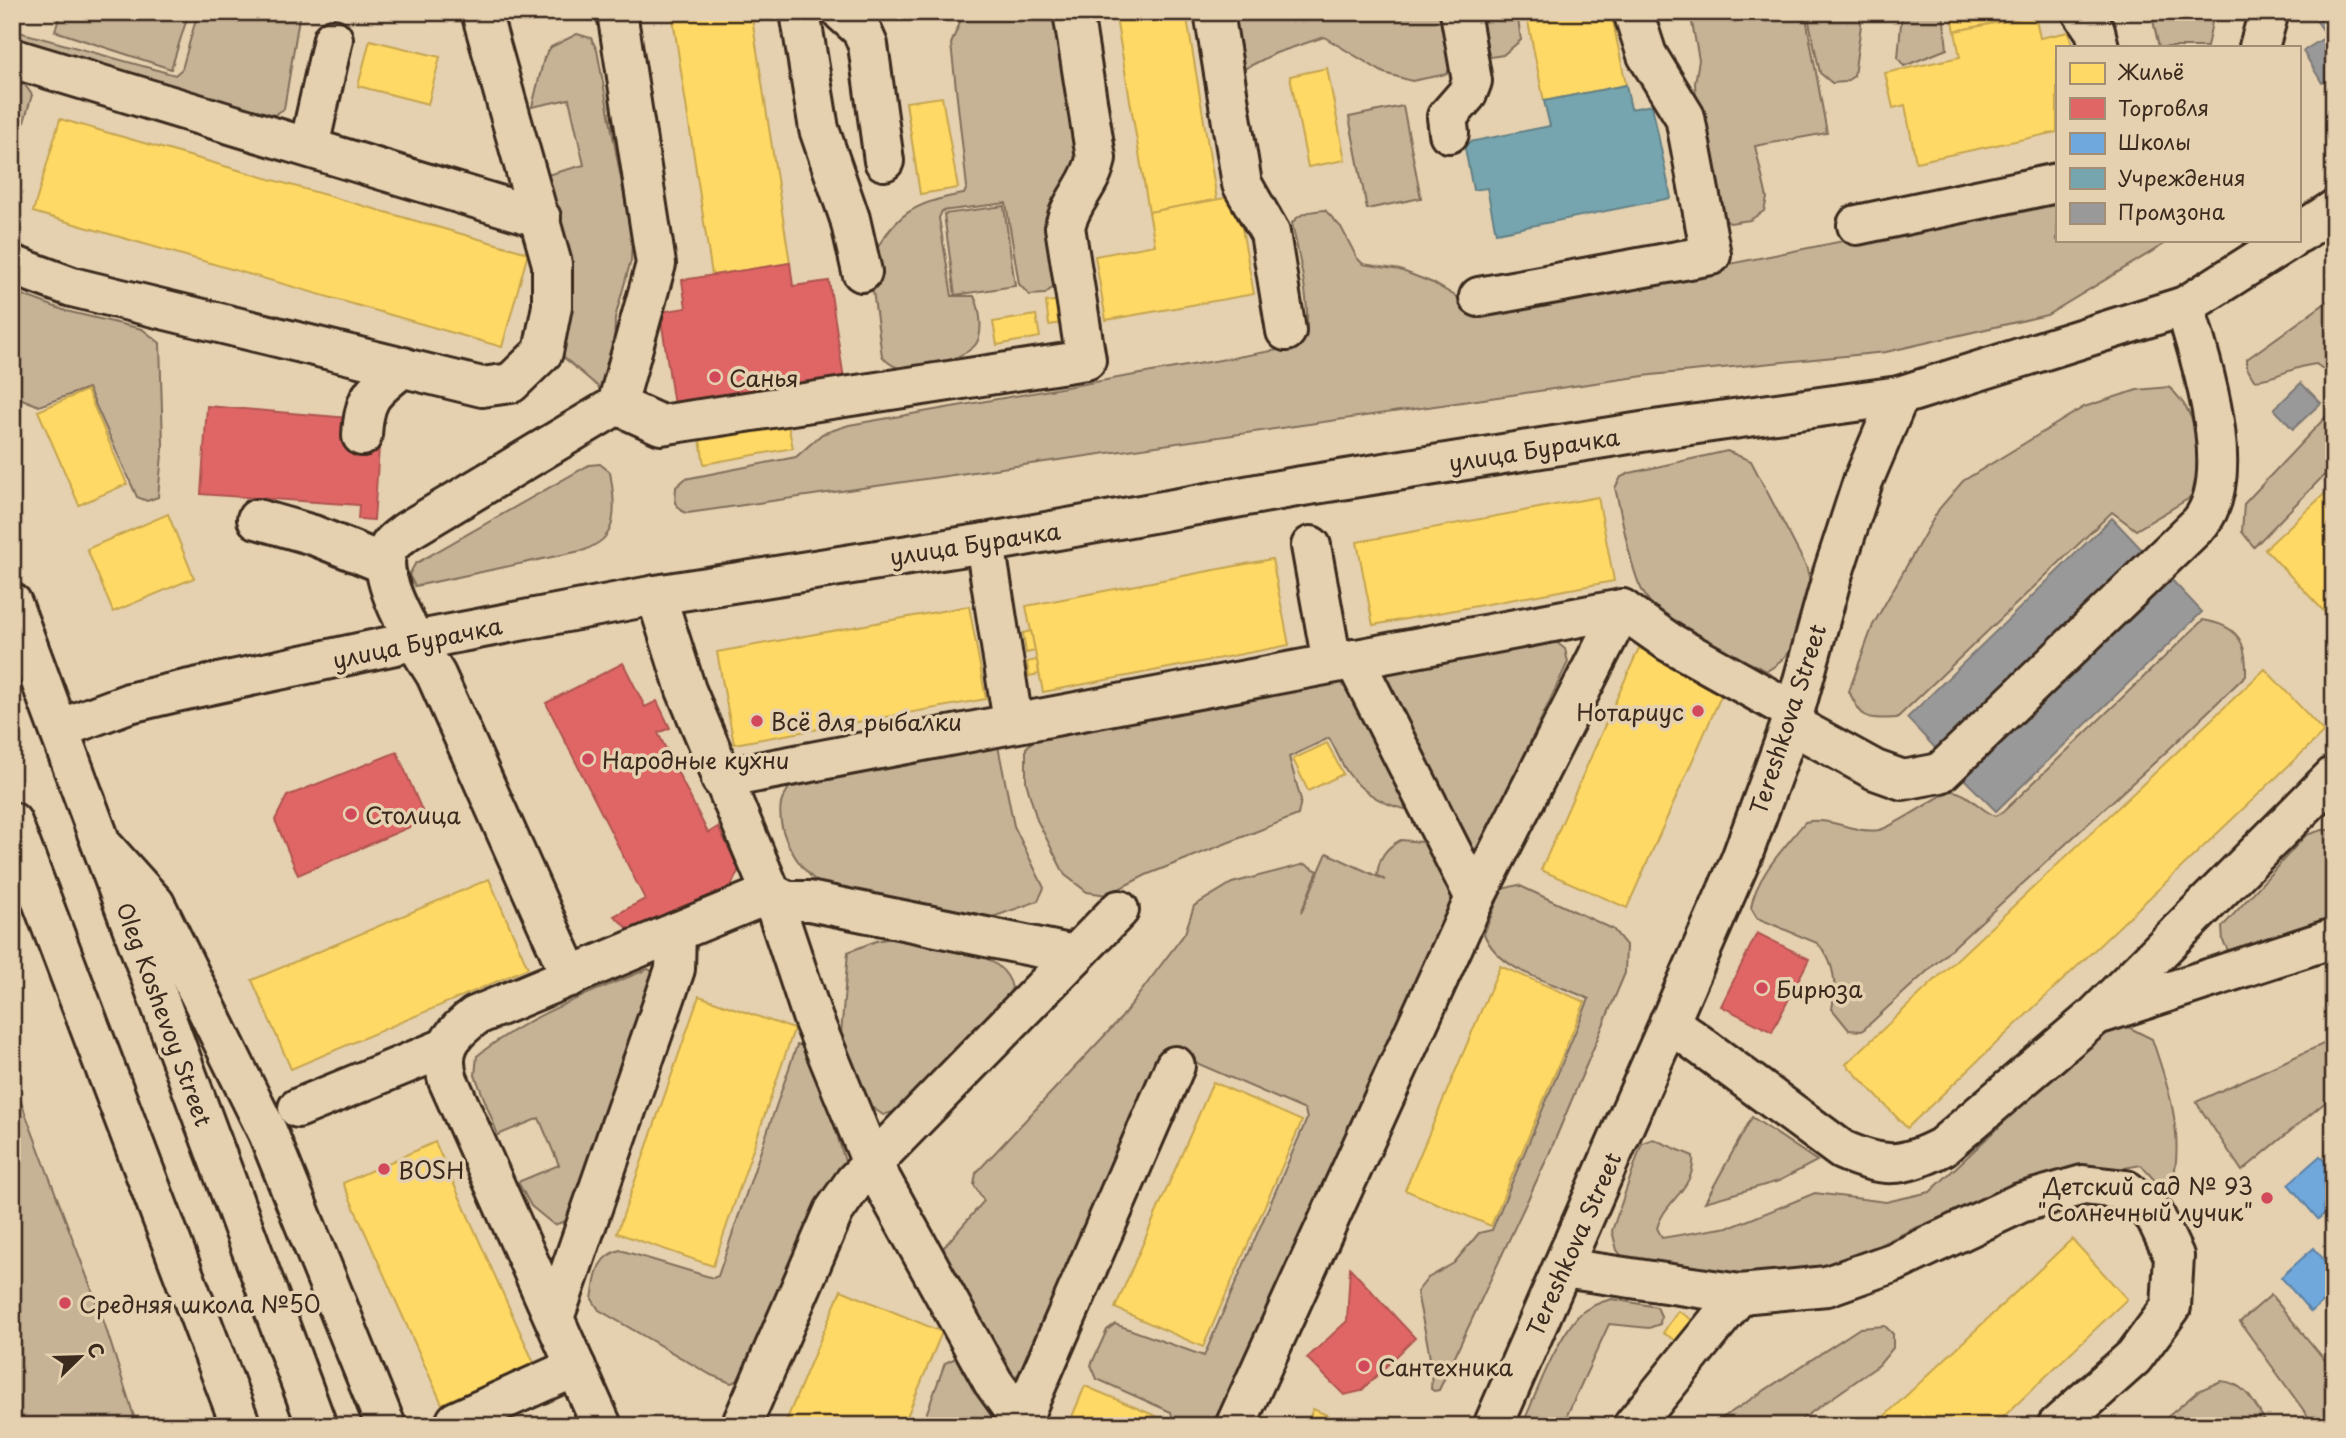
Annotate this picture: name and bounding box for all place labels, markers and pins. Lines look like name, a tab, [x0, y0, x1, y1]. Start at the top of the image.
place label: Санья	[729, 360, 799, 395]
marker: Санья	[707, 369, 723, 385]
place label: Нотариус	[1576, 694, 1684, 729]
marker: Нотариус	[1690, 703, 1706, 719]
place label: Всё для рыбалки	[771, 704, 962, 739]
marker: Всё для рыбалки	[749, 713, 765, 729]
place label: Народные кухни	[602, 742, 790, 777]
marker: Народные кухни	[580, 751, 596, 767]
place label: Столица	[365, 797, 461, 832]
marker: Столица	[343, 806, 359, 822]
place label: Бирюза	[1776, 971, 1863, 1006]
marker: Бирюза	[1754, 980, 1770, 996]
place label: BOSH	[398, 1152, 464, 1187]
marker: BOSH	[376, 1161, 392, 1177]
place label: Детский сад № 93 "Солнечный лучик"	[2037, 1168, 2253, 1229]
marker: Детский сад № 93 "Солнечный лучик"	[2259, 1190, 2275, 1206]
place label: Средняя школа №50	[79, 1286, 321, 1321]
marker: Средняя школа №50	[57, 1295, 73, 1311]
place label: Сантехника	[1378, 1349, 1514, 1384]
marker: Сантехника	[1356, 1358, 1372, 1374]

